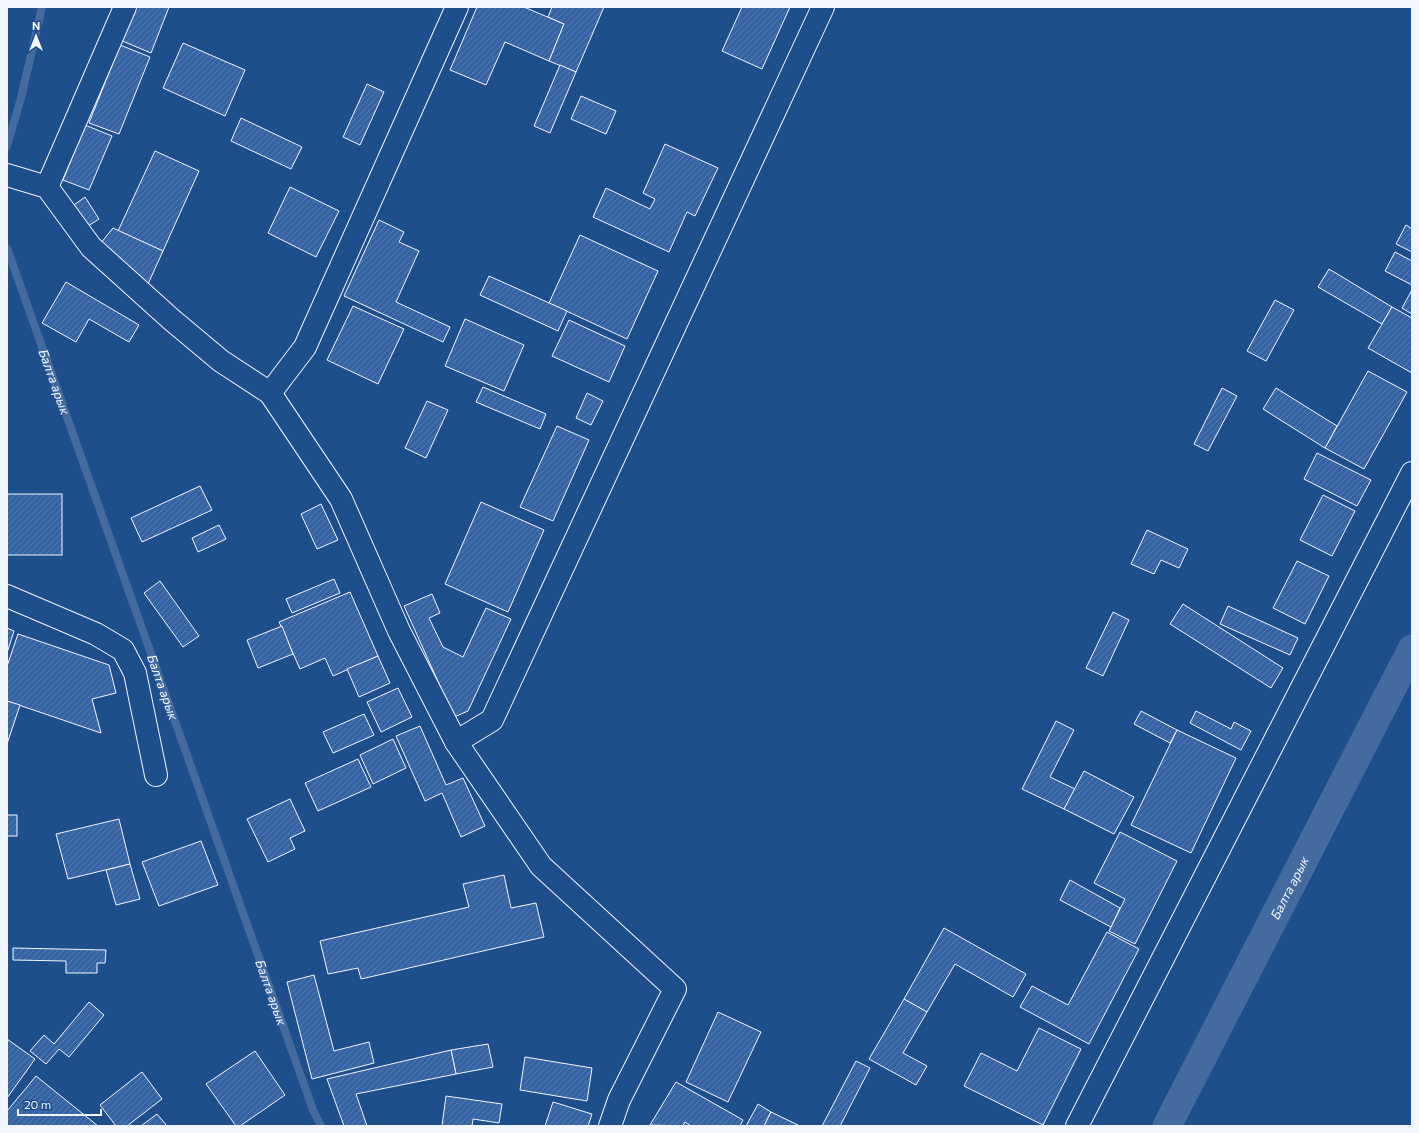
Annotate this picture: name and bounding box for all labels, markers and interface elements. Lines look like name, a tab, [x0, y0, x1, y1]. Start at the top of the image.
north arrow	[16, 16, 56, 56]
text: N	[32, 19, 40, 32]
water label: Балта арык	[35, 347, 74, 418]
water label: Балта арык	[144, 652, 182, 723]
water label: Балта арык	[1267, 853, 1313, 922]
water label: Балта арык	[252, 958, 291, 1028]
scale bar	[18, 1091, 101, 1117]
text: 20 m	[24, 1097, 51, 1111]

